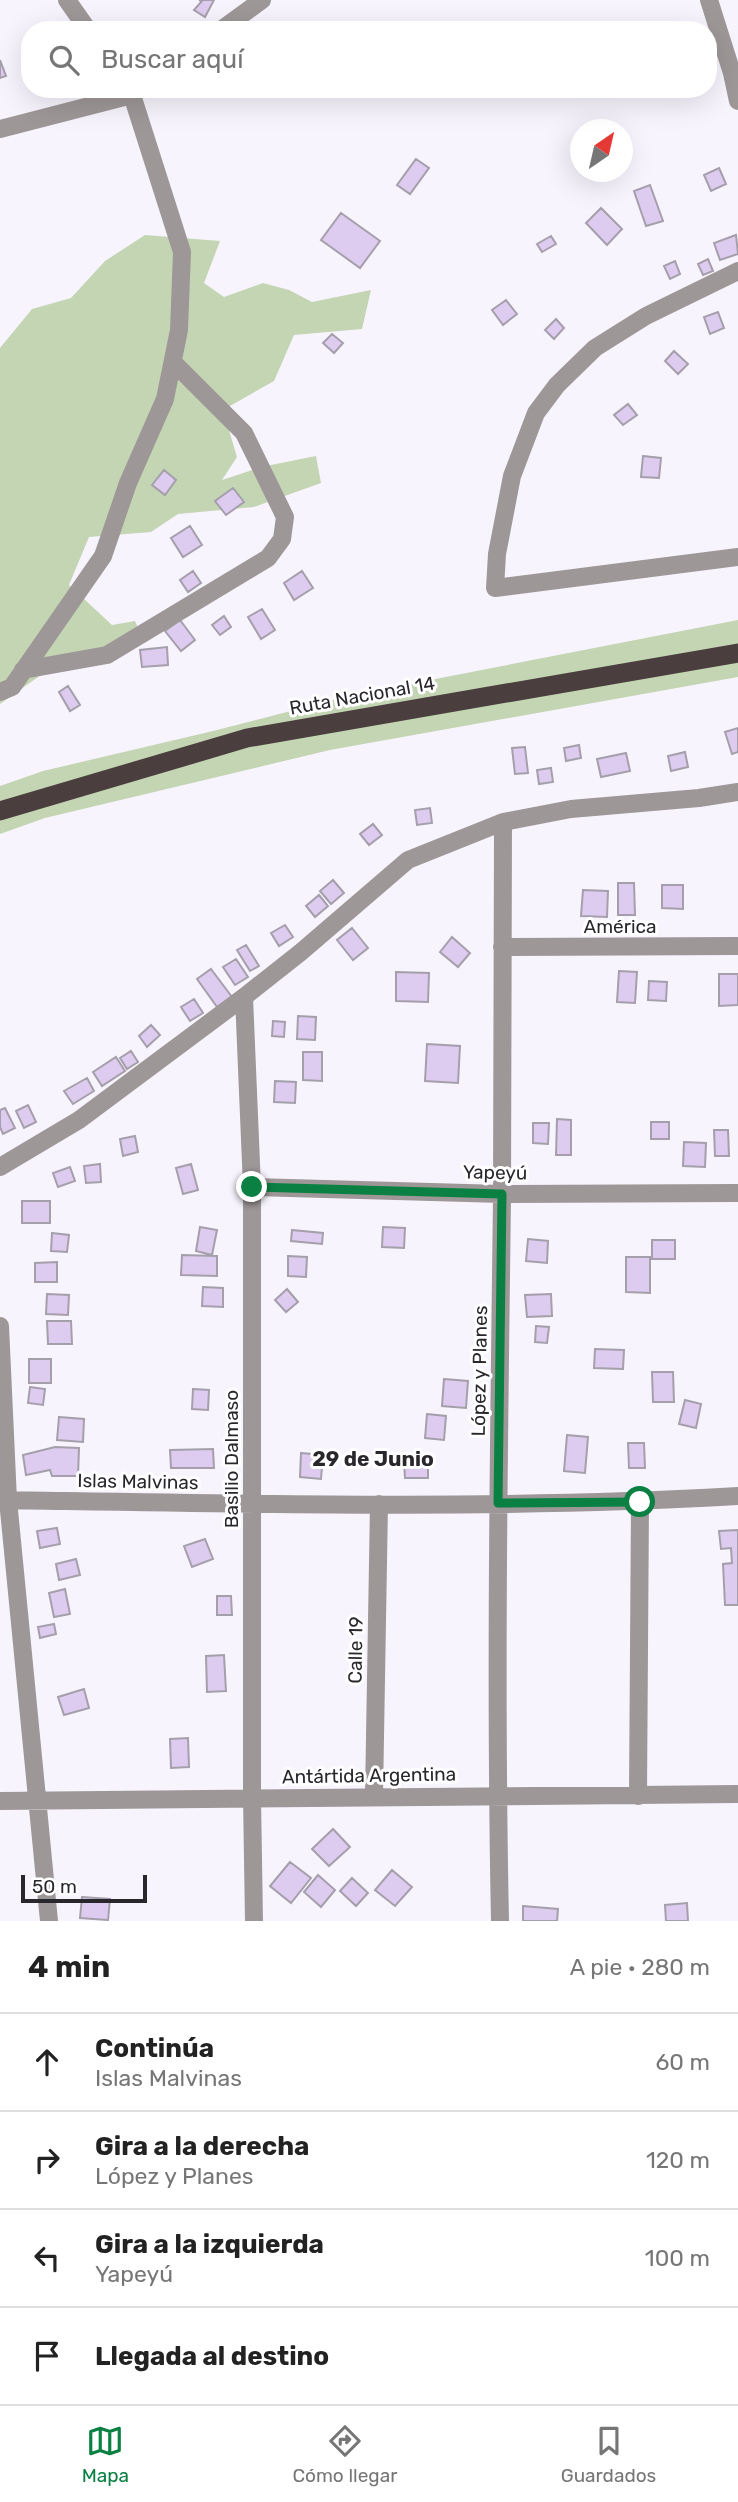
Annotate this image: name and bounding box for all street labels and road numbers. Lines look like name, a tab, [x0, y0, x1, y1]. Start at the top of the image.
street label: Ruta Nacional 14	[288, 671, 437, 720]
street label: América	[583, 915, 657, 938]
street label: Yapeyú	[463, 1160, 527, 1185]
street label: López y Planes	[467, 1305, 492, 1437]
street label: Basilio Dalmaso	[220, 1390, 243, 1528]
street label: Islas Malvinas	[77, 1469, 199, 1494]
street label: Calle 19	[343, 1616, 368, 1684]
street label: Antártida Argentina	[282, 1762, 456, 1789]

